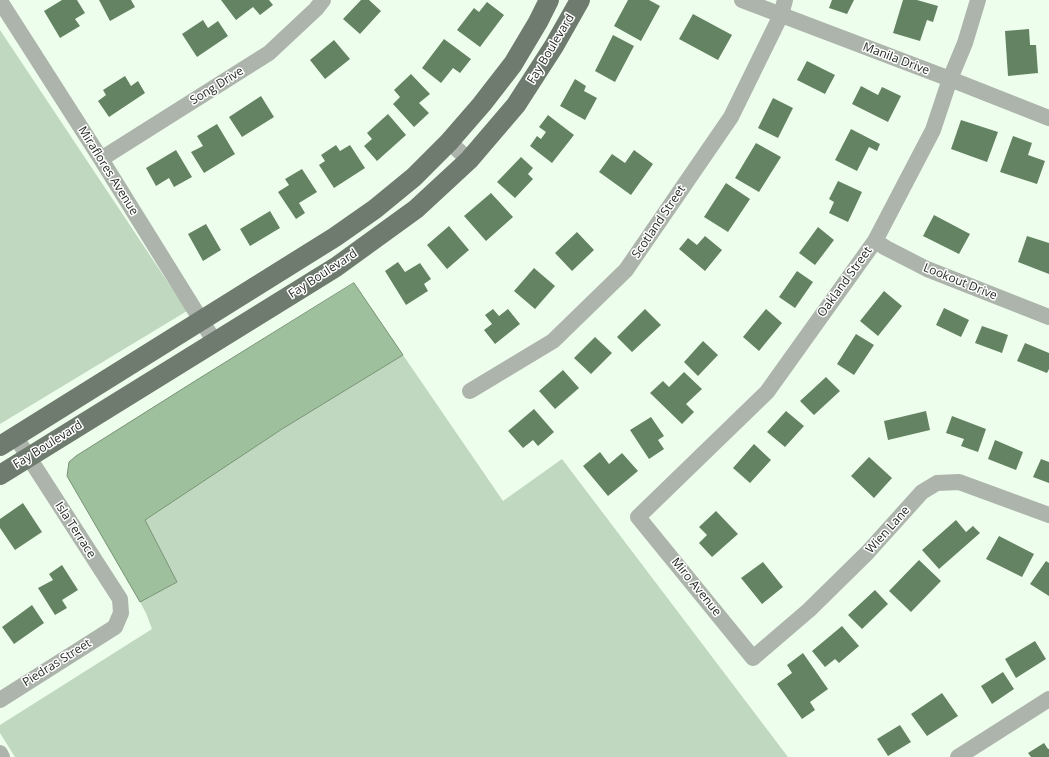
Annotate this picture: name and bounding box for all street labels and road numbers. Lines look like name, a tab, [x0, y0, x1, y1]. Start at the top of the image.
street label: Fay Boulevard	[524, 11, 578, 87]
street label: Manila Drive	[861, 40, 931, 78]
street label: Song Drive	[188, 64, 246, 108]
street label: Miraflores Avenue	[75, 124, 141, 218]
street label: Scotland Street	[629, 183, 689, 261]
street label: Oakland Street	[815, 244, 875, 320]
street label: Fay Boulevard	[286, 246, 360, 302]
street label: Lookout Drive	[921, 261, 999, 303]
street label: Fay Boulevard	[11, 418, 85, 472]
street label: Isla Terrace	[51, 499, 99, 561]
street label: Wien Lane	[863, 503, 913, 557]
street label: Miro Avenue	[668, 555, 724, 619]
street label: Piedras Street	[20, 636, 94, 690]

